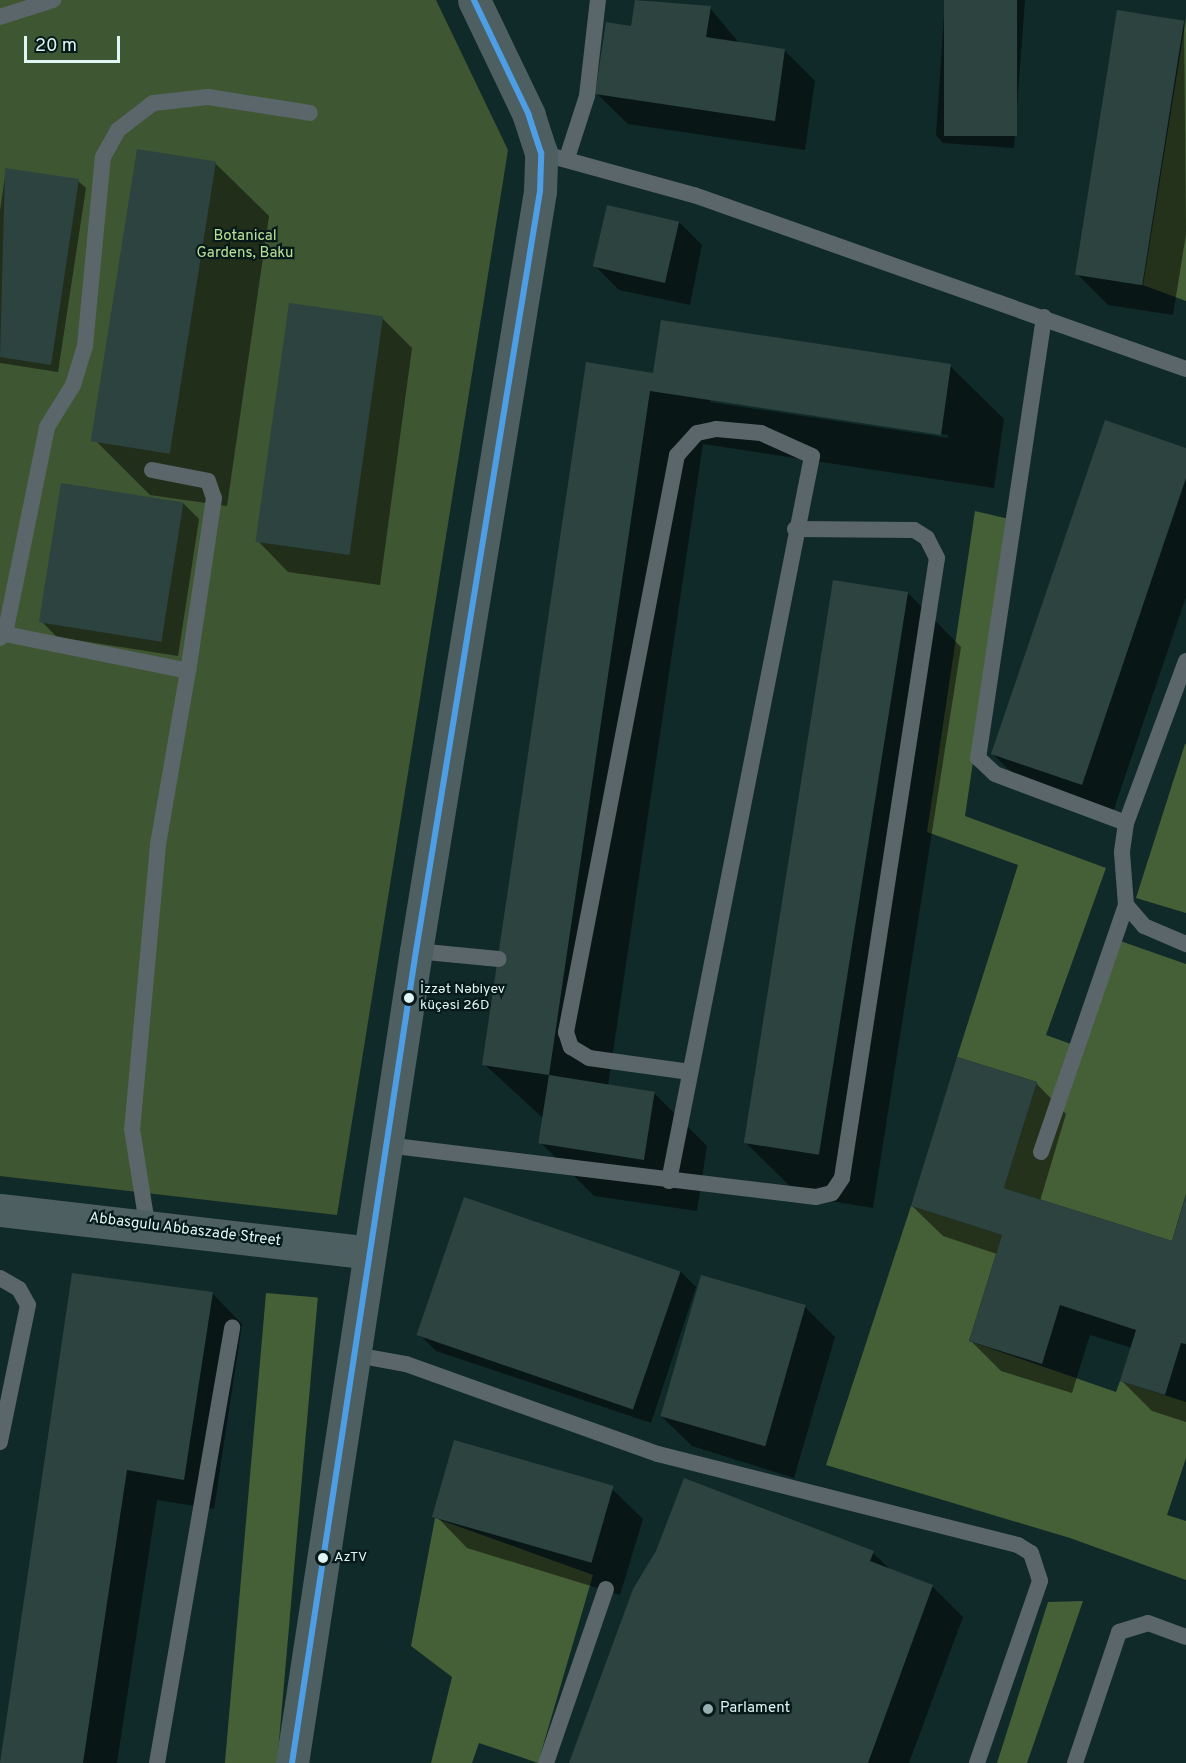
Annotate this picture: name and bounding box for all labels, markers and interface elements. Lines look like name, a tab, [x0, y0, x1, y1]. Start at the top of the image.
scale bar	[27, 24, 123, 62]
text: 20 m	[35, 35, 77, 58]
park label: Botanical Gardens, Baku	[197, 227, 293, 262]
place label: İzzət Nəbiyev küçəsi 26D	[420, 982, 505, 1014]
marker: İzzət Nəbiyev küçəsi 26D	[403, 992, 415, 1004]
street label: Abbasgulu Abbaszade Street	[88, 1209, 282, 1251]
place label: AzTV	[334, 1550, 367, 1566]
marker: AzTV	[317, 1552, 329, 1564]
place label: Parlament	[720, 1700, 790, 1718]
marker: Parlament	[701, 1702, 715, 1716]

